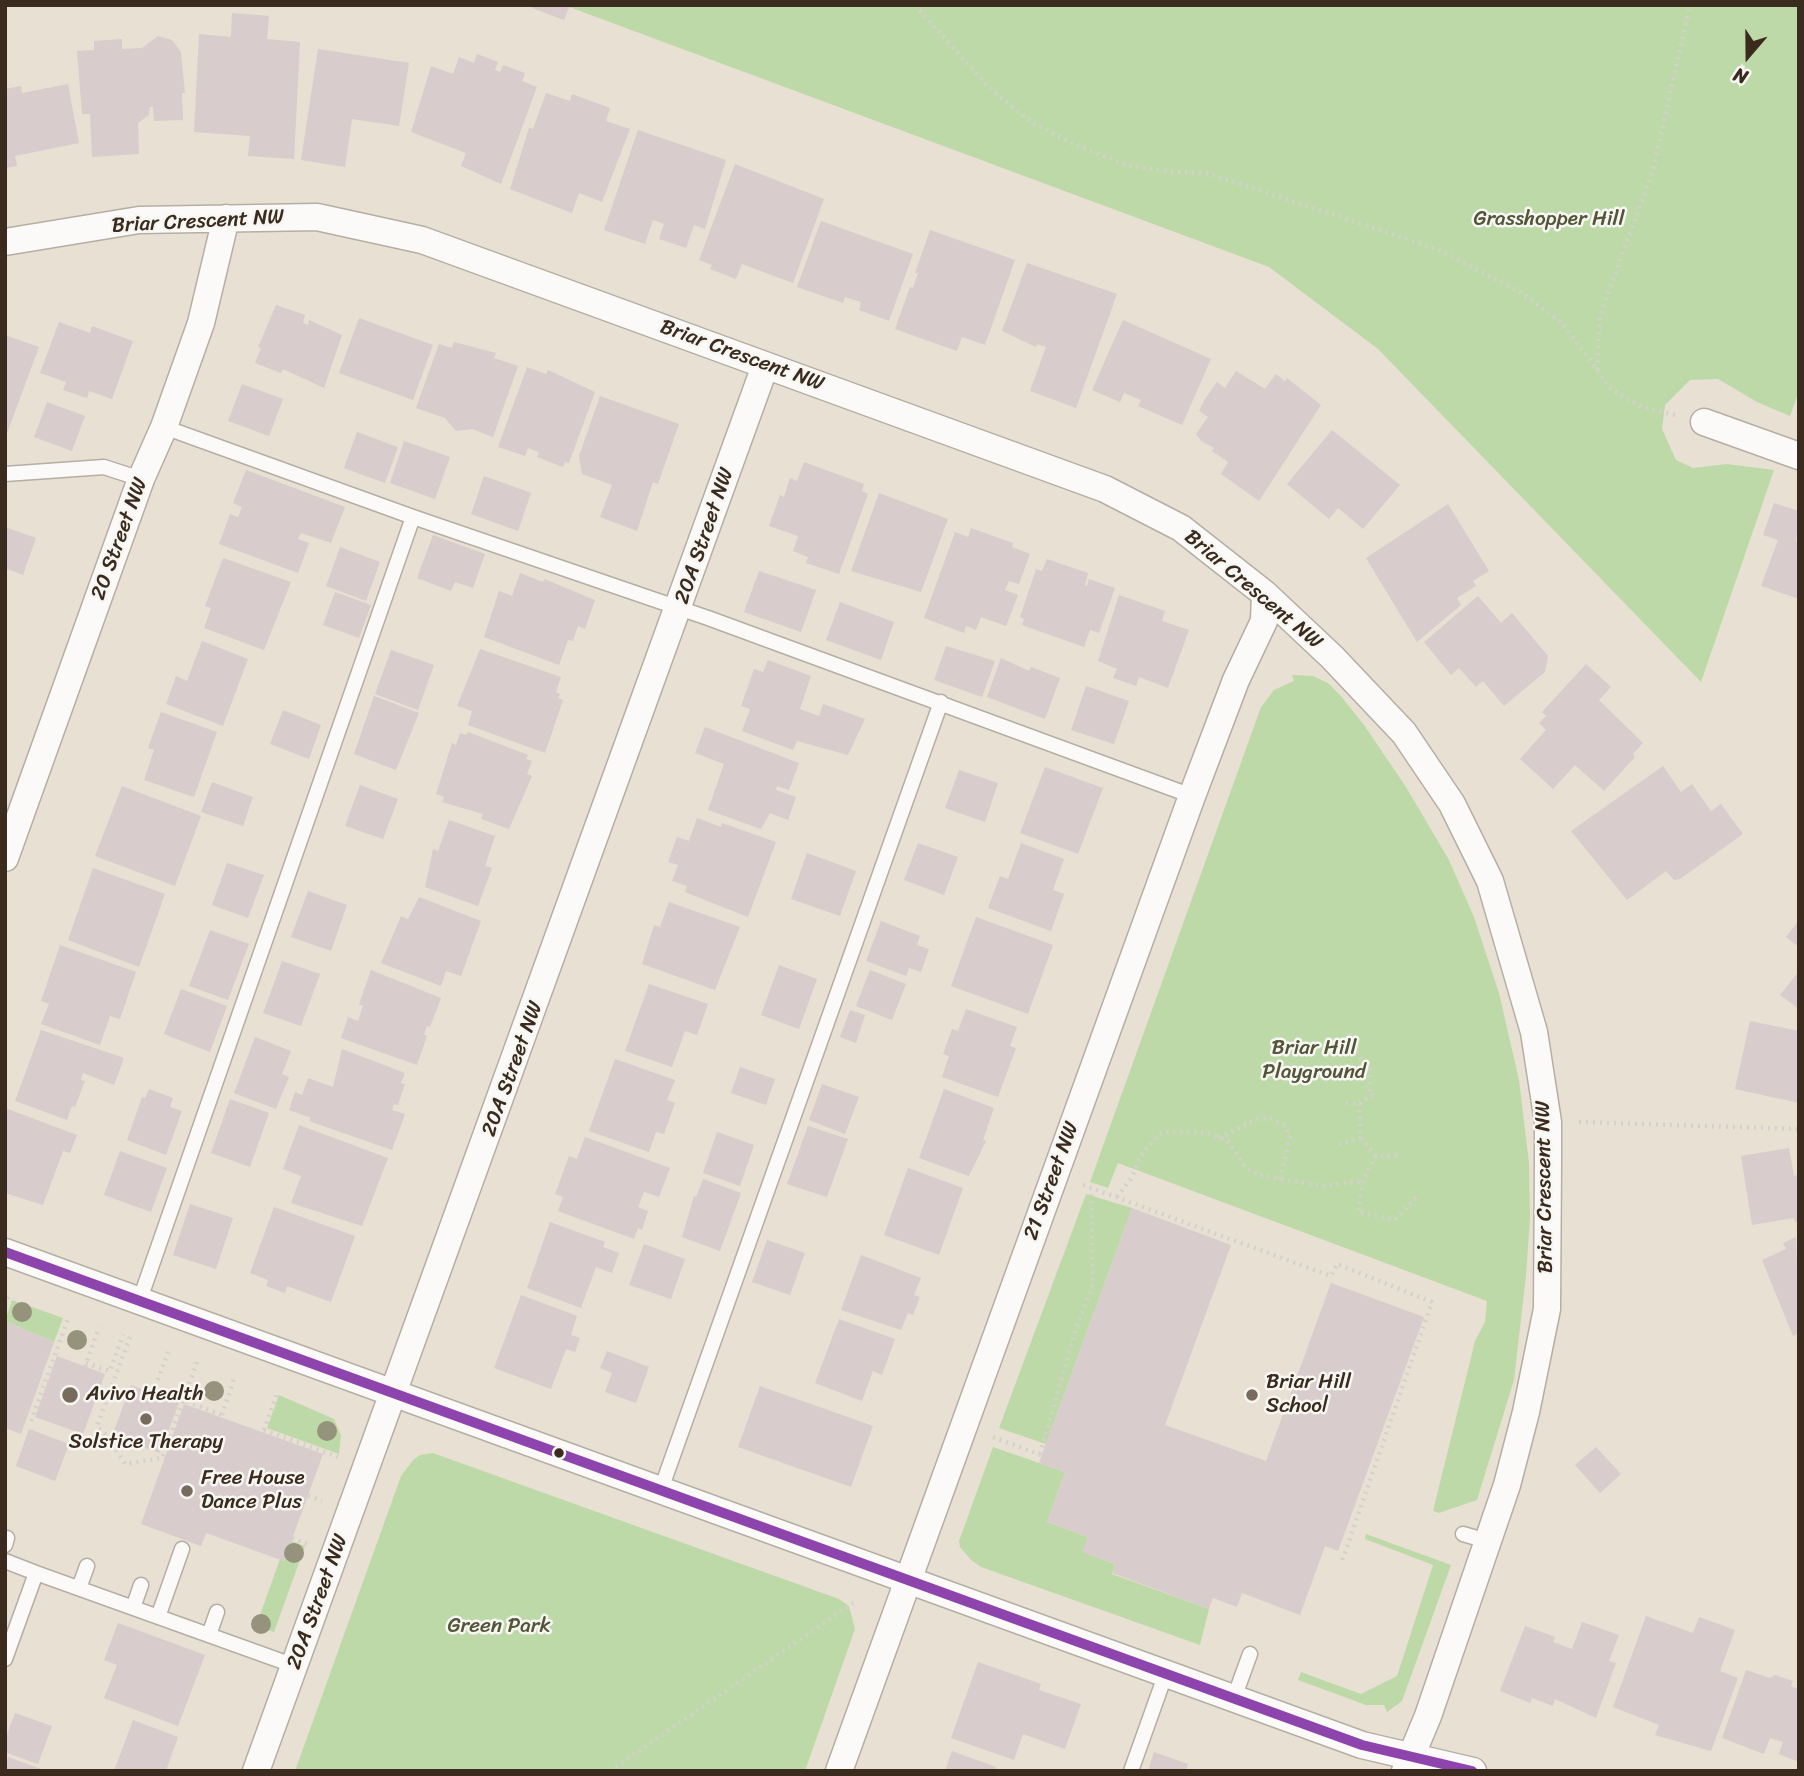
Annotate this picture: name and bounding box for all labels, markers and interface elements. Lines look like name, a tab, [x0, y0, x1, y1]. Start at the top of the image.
north arrow	[1713, 21, 1783, 91]
text: N	[1729, 58, 1752, 94]
street label: Briar Crescent NW	[111, 205, 285, 239]
park label: Grasshopper Hill	[1473, 207, 1625, 233]
street label: Briar Crescent NW	[657, 315, 827, 397]
street label: 20A Street NW	[670, 465, 740, 607]
street label: 20 Street NW	[86, 474, 154, 604]
street label: Briar Crescent NW	[1179, 525, 1327, 655]
street label: 20A Street NW	[477, 998, 549, 1140]
park label: Briar Hill Playground	[1262, 1036, 1366, 1086]
street label: Briar Crescent NW	[1531, 1100, 1559, 1274]
street label: 21 Street NW	[1019, 1118, 1085, 1244]
place label: Briar Hill School	[1266, 1370, 1351, 1420]
place label: Avivo Health	[86, 1382, 204, 1408]
marker: Avivo Health	[60, 1385, 80, 1405]
marker: Briar Hill School	[1244, 1387, 1260, 1403]
marker: Solstice Therapy	[138, 1411, 154, 1427]
place label: Solstice Therapy	[69, 1430, 223, 1456]
unlabelled marker	[552, 1446, 566, 1460]
place label: Free House Dance Plus	[201, 1466, 305, 1516]
marker: Free House Dance Plus	[179, 1483, 195, 1499]
street label: 20A Street NW	[282, 1531, 354, 1673]
park label: Green Park	[447, 1614, 551, 1640]

